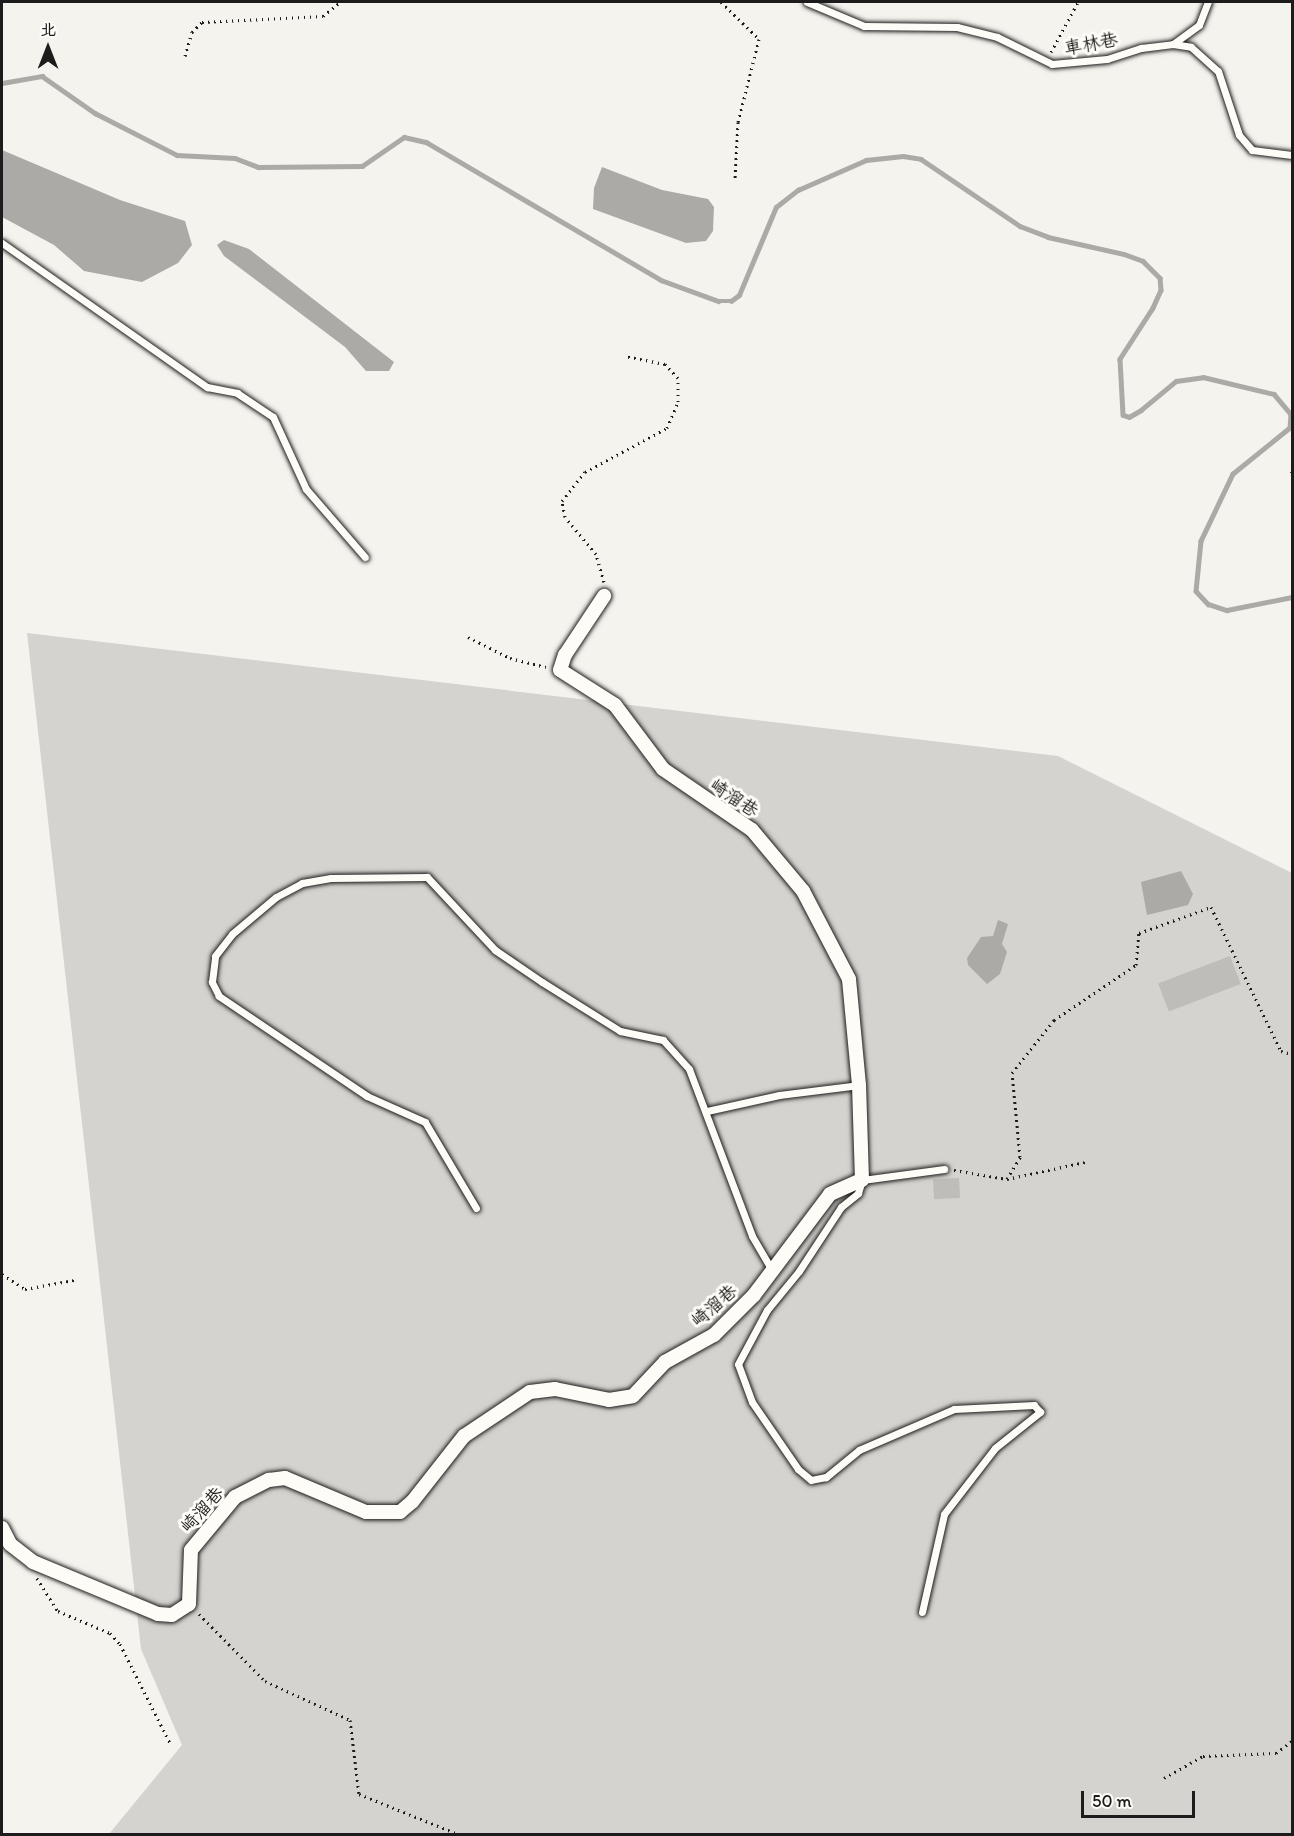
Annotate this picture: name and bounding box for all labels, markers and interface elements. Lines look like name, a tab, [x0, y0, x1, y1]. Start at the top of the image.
north arrow	[18, 18, 78, 78]
text: 北	[40, 20, 56, 39]
street label: 車林巷	[1063, 29, 1119, 59]
street label: 崎溜巷	[705, 774, 763, 822]
street label: 崎溜巷	[687, 1280, 741, 1332]
street label: 崎溜巷	[176, 1483, 228, 1537]
scale bar	[1084, 1779, 1198, 1817]
text: 50 m	[1092, 1790, 1132, 1812]

